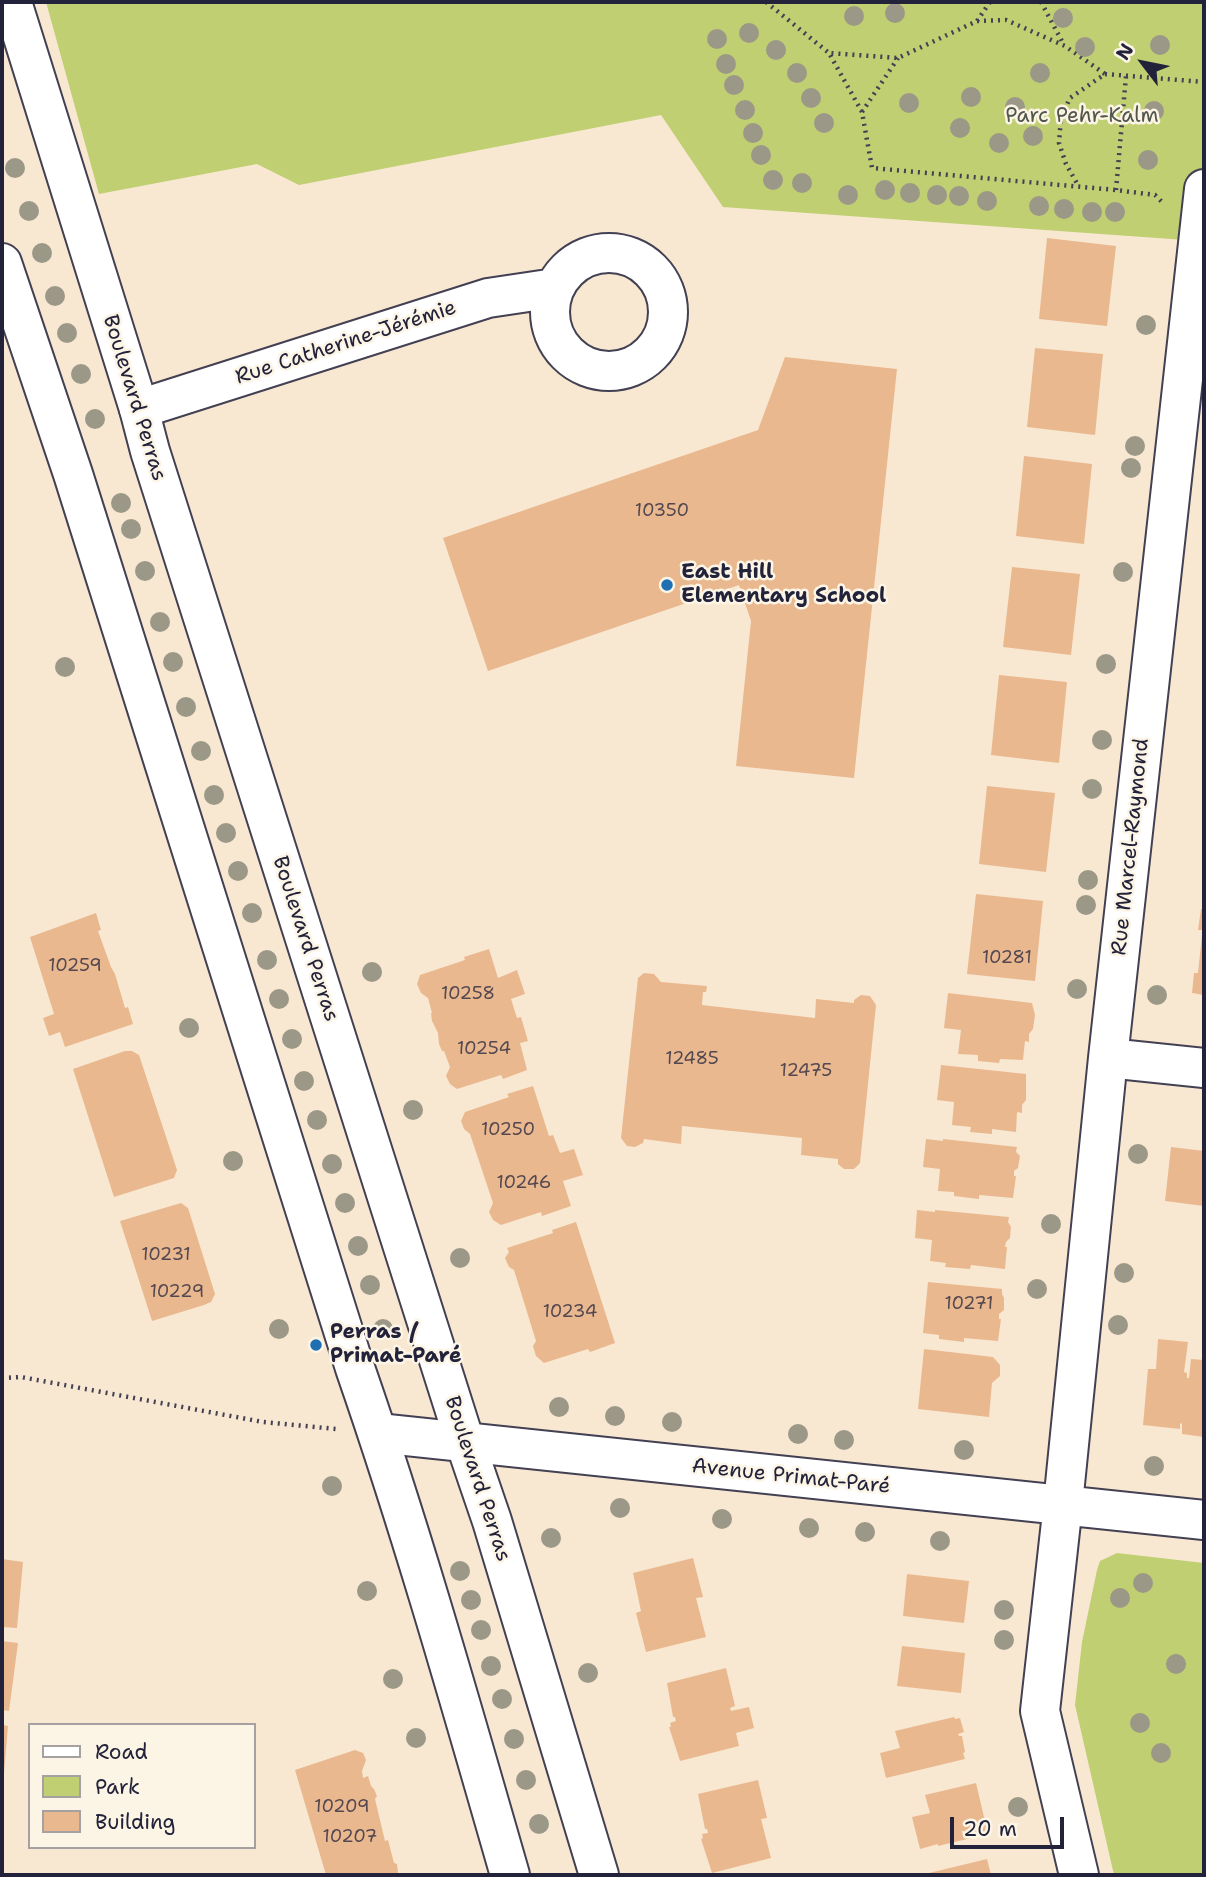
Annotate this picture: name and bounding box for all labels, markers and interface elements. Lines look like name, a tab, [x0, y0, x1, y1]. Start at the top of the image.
north arrow	[1108, 28, 1178, 98]
text: N	[1110, 39, 1139, 65]
park label: Parc Pehr-Kalm	[1005, 104, 1159, 130]
street label: Rue Catherine-Jérémie	[232, 295, 460, 391]
street label: Boulevard Perras	[97, 312, 171, 484]
house number: 10350	[635, 500, 689, 522]
place label: East Hill Elementary School	[681, 560, 886, 610]
marker: East Hill Elementary School	[659, 577, 675, 593]
street label: Rue Marcel-Raymond	[1107, 737, 1155, 957]
street label: Boulevard Perras	[266, 853, 344, 1025]
house number: 10281	[982, 947, 1032, 969]
house number: 10259	[48, 955, 102, 977]
house number: 10258	[441, 983, 495, 1005]
house number: 10254	[457, 1038, 511, 1060]
house number: 12485	[665, 1048, 719, 1070]
house number: 12475	[780, 1060, 832, 1082]
house number: 10250	[481, 1119, 535, 1141]
house number: 10246	[497, 1172, 551, 1194]
house number: 10231	[141, 1244, 191, 1266]
house number: 10229	[150, 1281, 204, 1303]
house number: 10271	[944, 1293, 994, 1315]
house number: 10234	[543, 1301, 597, 1323]
place label: Perras / Primat-Paré	[330, 1320, 461, 1370]
marker: Perras / Primat-Paré	[308, 1337, 324, 1353]
street label: Boulevard Perras	[438, 1393, 516, 1565]
street label: Avenue Primat-Paré	[691, 1454, 891, 1500]
legend	[28, 1723, 256, 1849]
text: Road	[95, 1738, 148, 1766]
text: Park	[95, 1773, 140, 1801]
house number: 10209	[314, 1796, 370, 1818]
scale bar	[954, 1804, 1068, 1848]
text: Building	[95, 1808, 175, 1836]
text: 20 m	[963, 1815, 1017, 1843]
house number: 10207	[323, 1826, 377, 1848]

